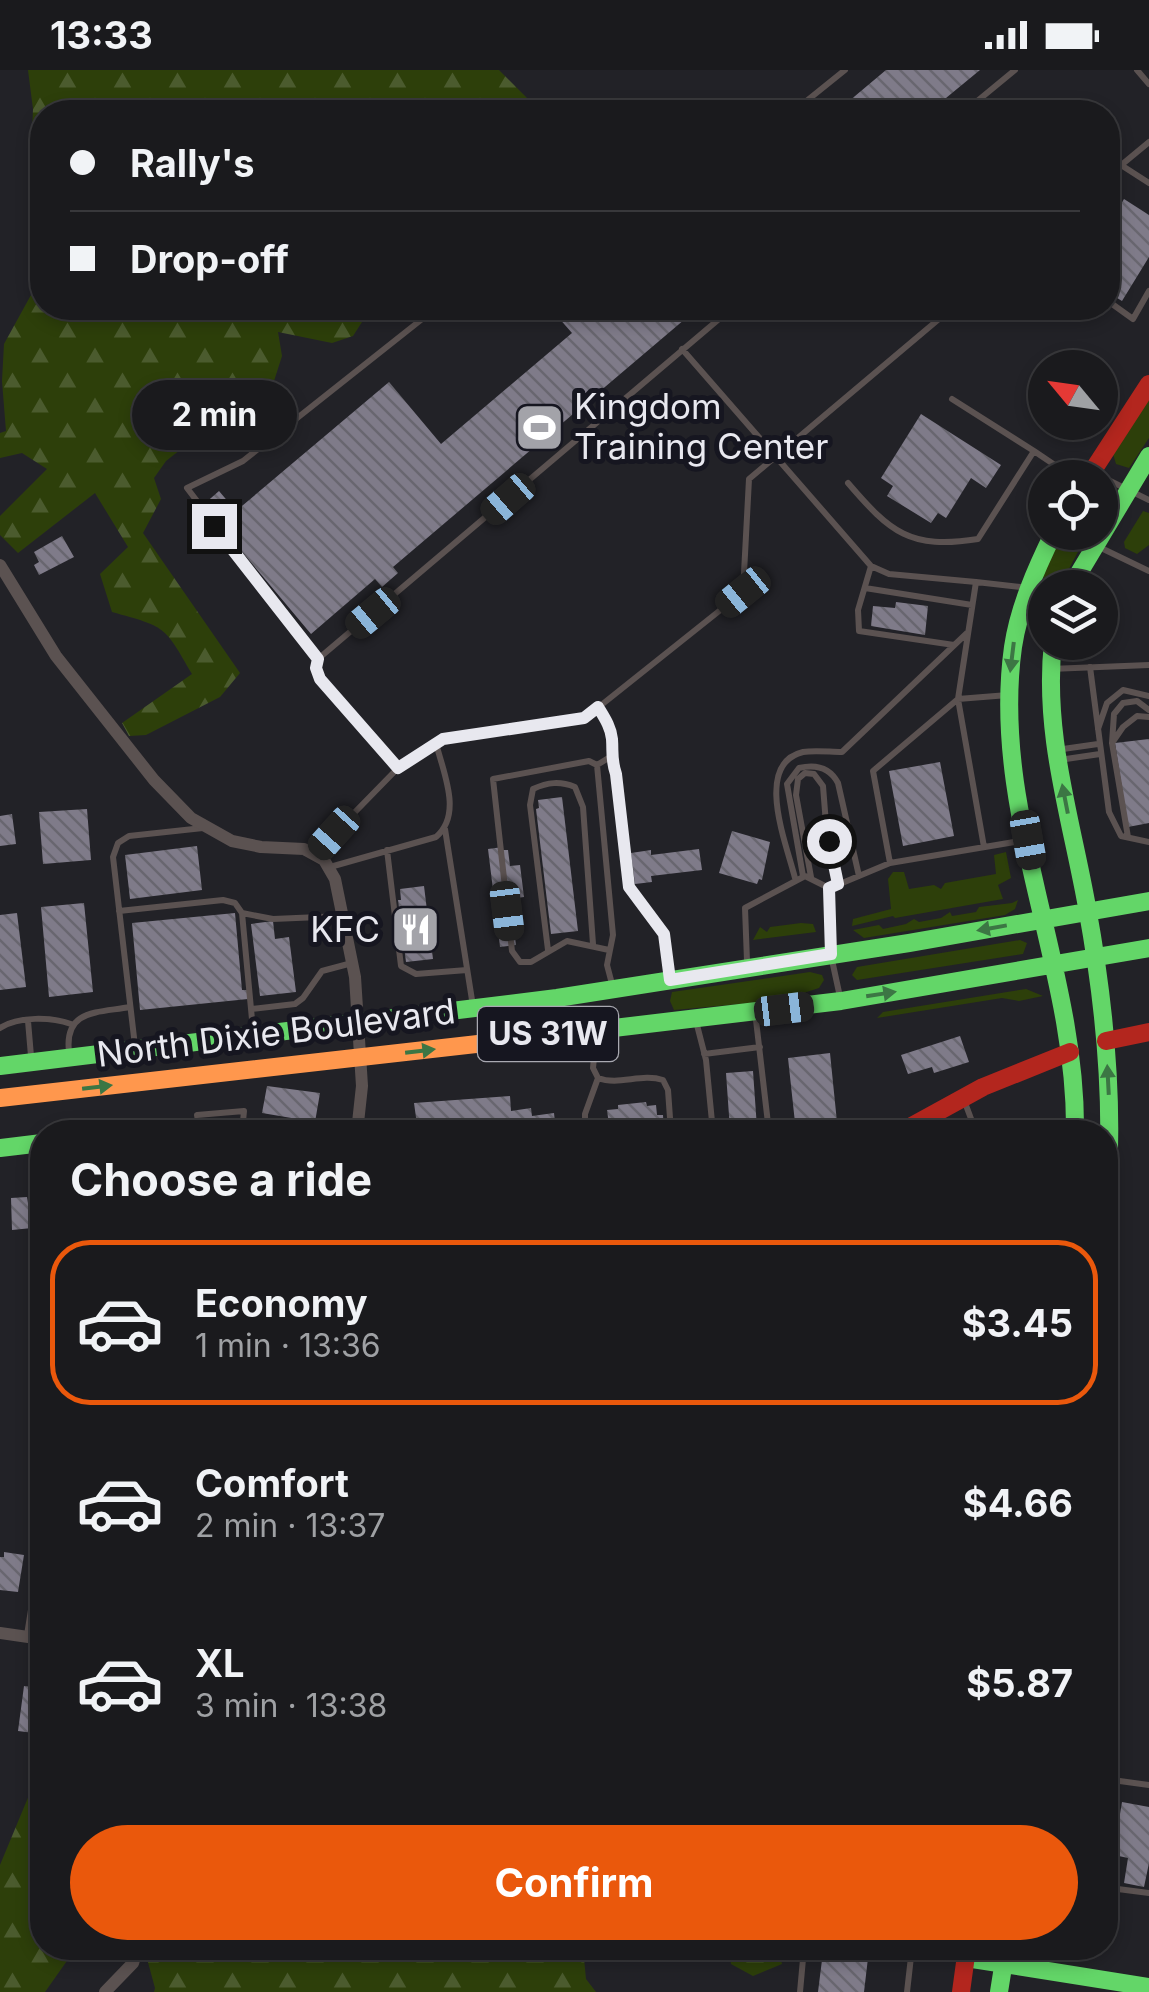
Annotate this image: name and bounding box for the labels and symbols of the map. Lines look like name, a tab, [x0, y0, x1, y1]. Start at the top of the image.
north arrow	[1028, 350, 1118, 440]
callout: 2 min	[132, 381, 296, 451]
place label: Kingdom Training Center	[574, 385, 828, 467]
sports icon: Kingdom Training Center	[513, 401, 565, 453]
car	[476, 468, 540, 530]
route end	[192, 504, 237, 549]
car	[710, 561, 776, 623]
car	[340, 582, 406, 644]
one-way arrow	[1004, 642, 1020, 673]
one-way arrow	[1057, 783, 1073, 814]
car	[303, 801, 365, 865]
car	[1008, 808, 1048, 872]
route start	[807, 819, 852, 864]
car	[488, 879, 526, 943]
restaurant icon: KFC	[389, 904, 441, 956]
place label: KFC	[310, 908, 380, 950]
one-way arrow	[976, 921, 1007, 937]
one-way arrow	[866, 986, 898, 1002]
street label: North Dixie Boulevard	[94, 989, 457, 1075]
car	[752, 990, 816, 1028]
road number: US 31W	[478, 1007, 618, 1061]
one-way arrow	[404, 1042, 436, 1058]
one-way arrow	[1100, 1063, 1116, 1095]
one-way arrow	[81, 1079, 113, 1095]

